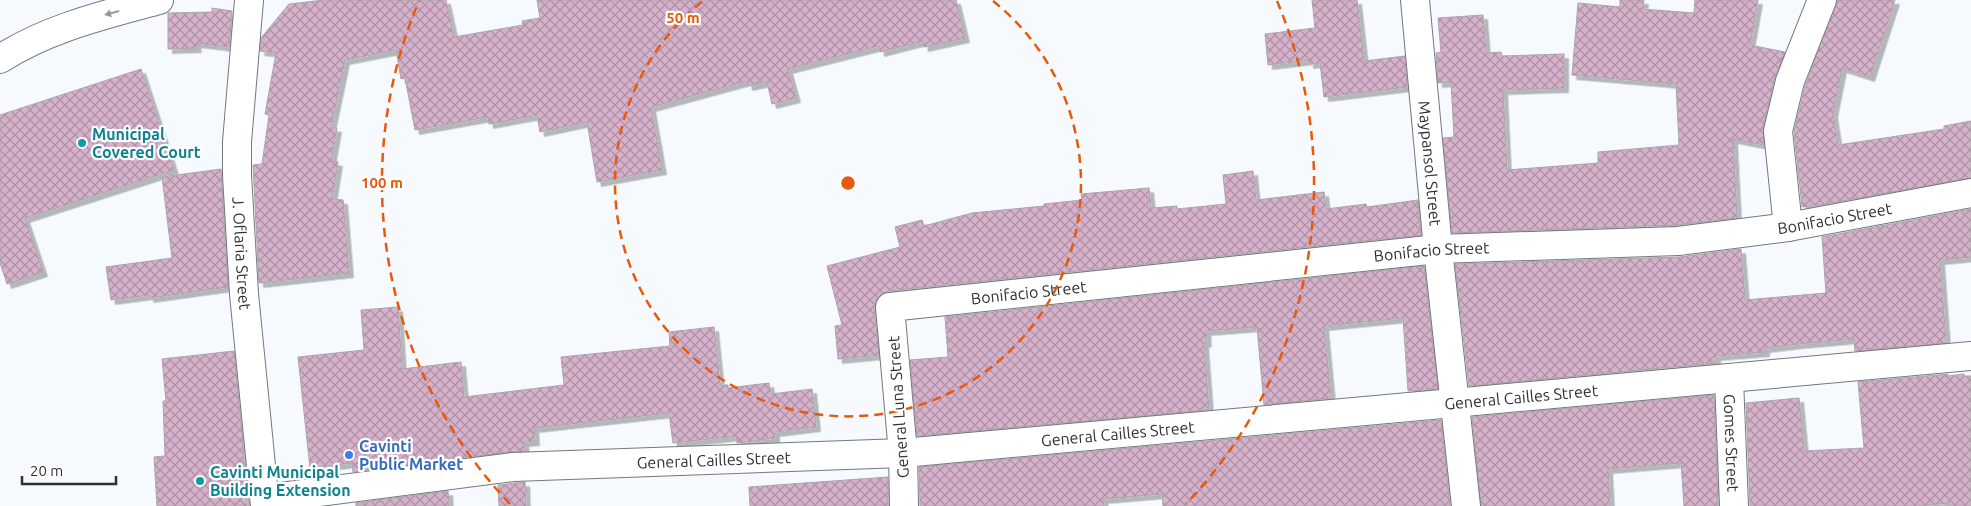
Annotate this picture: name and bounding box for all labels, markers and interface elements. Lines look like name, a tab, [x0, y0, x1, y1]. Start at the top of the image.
one-way arrow	[104, 9, 119, 17]
text: 50 m	[666, 9, 700, 26]
street label: Maypansol Street	[1415, 100, 1445, 227]
place label: Municipal Covered Court	[92, 125, 201, 161]
marker: Municipal Covered Court	[76, 137, 88, 149]
text: 100 m	[361, 174, 403, 191]
centre of rings	[839, 174, 857, 192]
street label: J. Oflaria Street	[229, 196, 255, 311]
street label: Bonifacio Street	[1776, 199, 1894, 237]
street label: Bonifacio Street	[1373, 238, 1490, 265]
street label: Bonifacio Street	[970, 277, 1088, 307]
street label: General Luna Street	[884, 335, 912, 479]
street label: General Cailles Street	[1444, 381, 1599, 413]
street label: Gomes Street	[1721, 394, 1742, 493]
street label: General Cailles Street	[1040, 417, 1196, 449]
place label: Cavinti Public Market	[359, 437, 463, 473]
street label: General Cailles Street	[636, 448, 792, 472]
marker: Cavinti Public Market	[343, 449, 355, 461]
scale bar	[22, 454, 116, 486]
text: 20 m	[30, 462, 63, 479]
place label: Cavinti Municipal Building Extension	[210, 463, 351, 499]
marker: Cavinti Municipal Building Extension	[194, 475, 206, 487]

